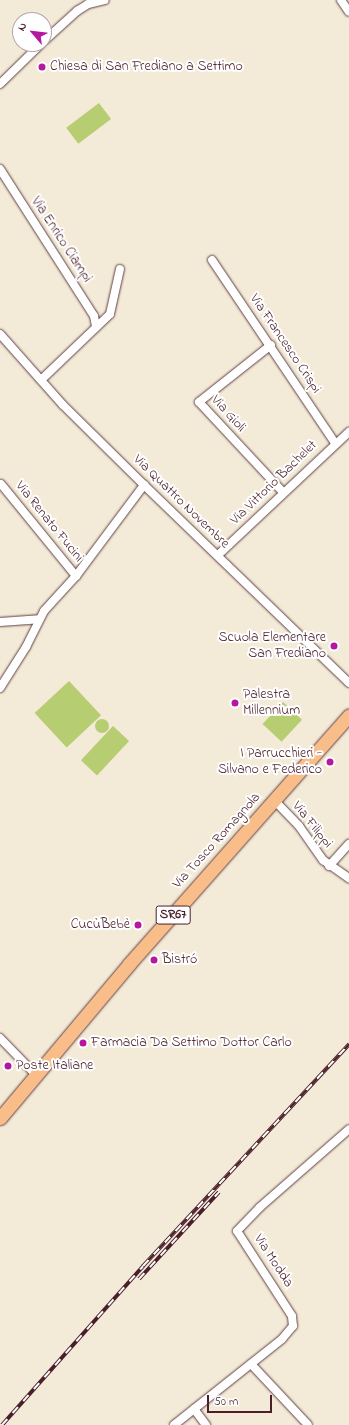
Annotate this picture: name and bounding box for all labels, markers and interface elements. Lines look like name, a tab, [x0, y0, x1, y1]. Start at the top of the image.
north arrow	[12, 12, 52, 52]
text: N	[13, 20, 31, 34]
place label: Chiesa di San Frediano a Settimo	[50, 59, 243, 75]
marker: Chiesa di San Frediano a Settimo	[37, 62, 47, 72]
street label: Via Enrico Ciampi	[27, 194, 95, 286]
street label: Via Francesco Crispi	[246, 291, 324, 397]
street label: Via Gioli	[207, 392, 249, 436]
street label: Via Vittorio Bachelet	[227, 437, 321, 529]
street label: Via Quattro Novembre	[129, 452, 233, 552]
street label: Via Renato Fucini	[11, 478, 87, 566]
place label: Scuola Elementare San Frediano	[219, 630, 326, 662]
marker: Scuola Elementare San Frediano	[329, 641, 339, 651]
place label: Palestra Millennium	[243, 687, 300, 720]
marker: Palestra Millennium	[230, 698, 240, 708]
place label: I Parrucchieri - Silvano e Federico	[218, 746, 322, 778]
marker: I Parrucchieri - Silvano e Federico	[325, 757, 335, 767]
street label: Via Tosco Romagnola	[170, 790, 264, 892]
street label: Via Filippi	[288, 798, 336, 852]
road number: SR67	[155, 904, 191, 926]
place label: CucùBebè	[71, 917, 130, 933]
marker: CucùBebè	[133, 920, 143, 930]
place label: Bistró	[162, 952, 197, 968]
marker: Bistró	[149, 955, 159, 965]
place label: Farmacia Da Settimo Dottor Carlo	[91, 1035, 292, 1051]
marker: Farmacia Da Settimo Dottor Carlo	[78, 1038, 88, 1048]
place label: Poste Italiane	[16, 1058, 93, 1074]
marker: Poste Italiane	[3, 1061, 13, 1071]
street label: Via Modda	[250, 1231, 296, 1291]
scale bar	[209, 1387, 274, 1413]
text: 50 m	[214, 1393, 238, 1411]

